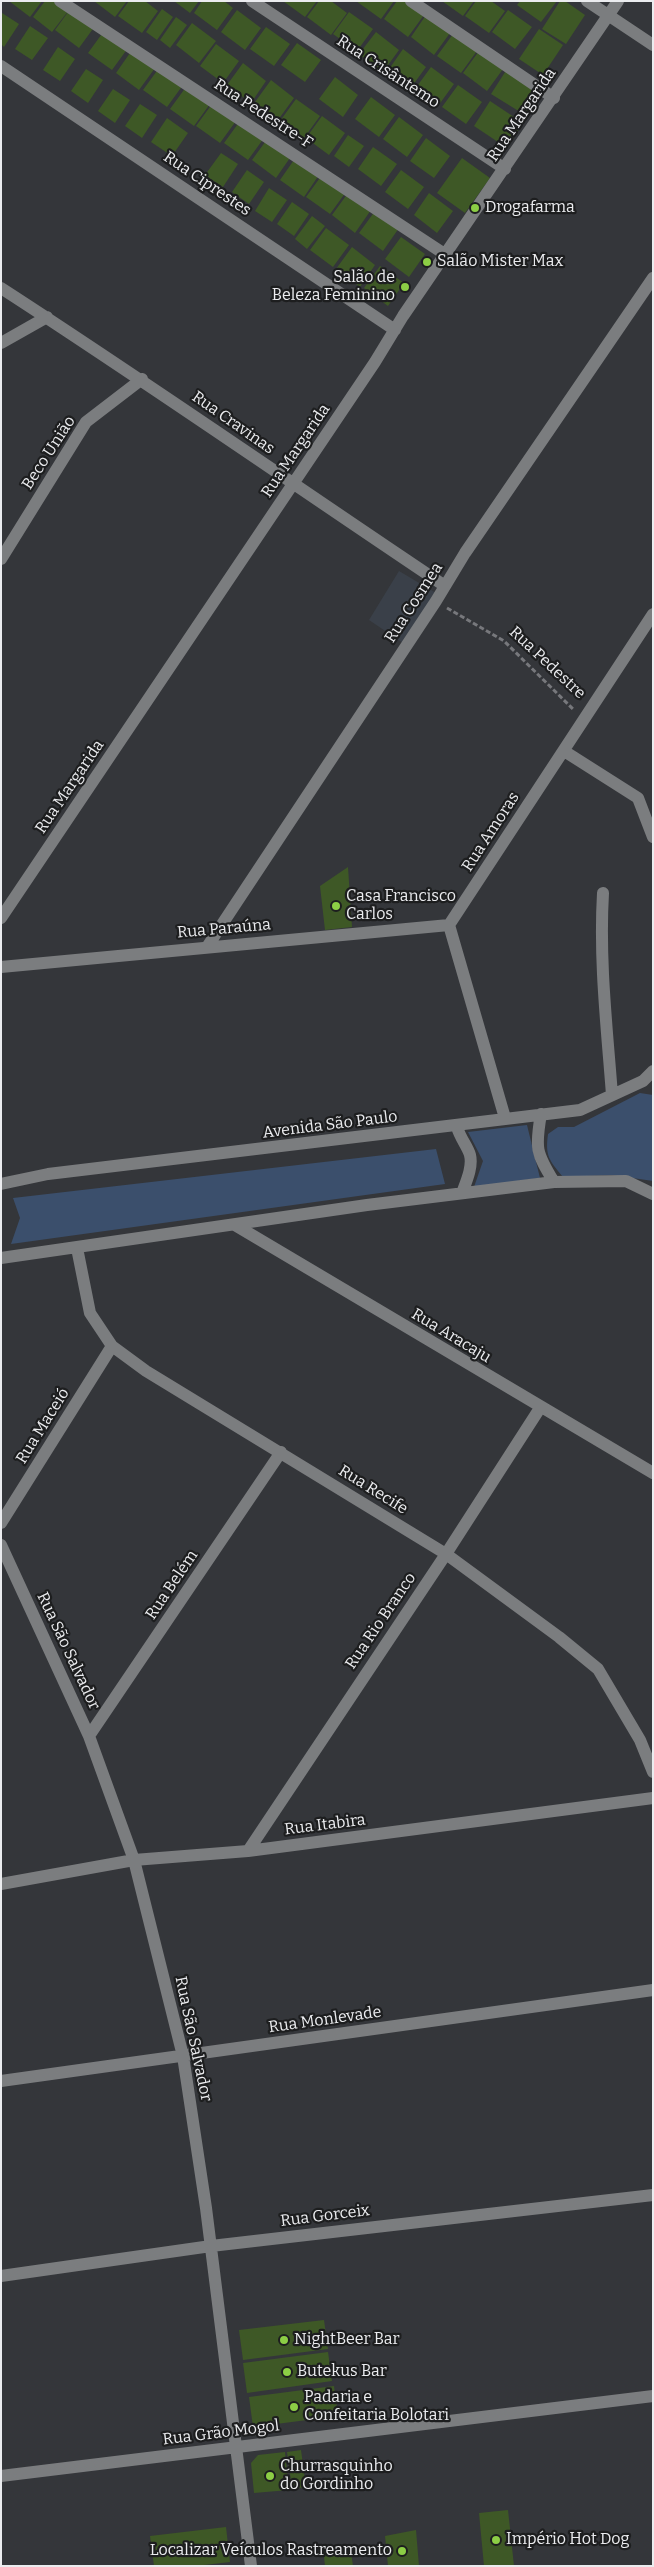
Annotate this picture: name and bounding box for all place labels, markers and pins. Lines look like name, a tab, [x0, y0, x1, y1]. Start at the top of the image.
place label: Drogafarma	[485, 198, 575, 218]
marker: Drogafarma	[469, 202, 481, 214]
place label: Salão Mister Max	[437, 252, 563, 272]
marker: Salão Mister Max	[421, 256, 433, 268]
place label: Salão de Beleza Feminino	[272, 268, 395, 306]
marker: Salão de Beleza Feminino	[399, 281, 411, 293]
place label: Casa Francisco Carlos	[346, 887, 456, 925]
marker: Casa Francisco Carlos	[330, 900, 342, 912]
place label: NightBeer Bar	[294, 2330, 400, 2350]
marker: NightBeer Bar	[278, 2334, 290, 2346]
place label: Butekus Bar	[297, 2362, 387, 2382]
marker: Butekus Bar	[281, 2366, 293, 2378]
place label: Padaria e Confeitaria Bolotari	[304, 2388, 449, 2426]
marker: Padaria e Confeitaria Bolotari	[288, 2401, 300, 2413]
place label: Churrasquinho do Gordinho	[280, 2457, 393, 2495]
marker: Churrasquinho do Gordinho	[264, 2470, 276, 2482]
place label: Império Hot Dog	[506, 2530, 629, 2550]
marker: Império Hot Dog	[490, 2534, 502, 2546]
place label: Localizar Veículos Rastreamento	[150, 2541, 392, 2561]
marker: Localizar Veículos Rastreamento	[396, 2545, 408, 2557]

